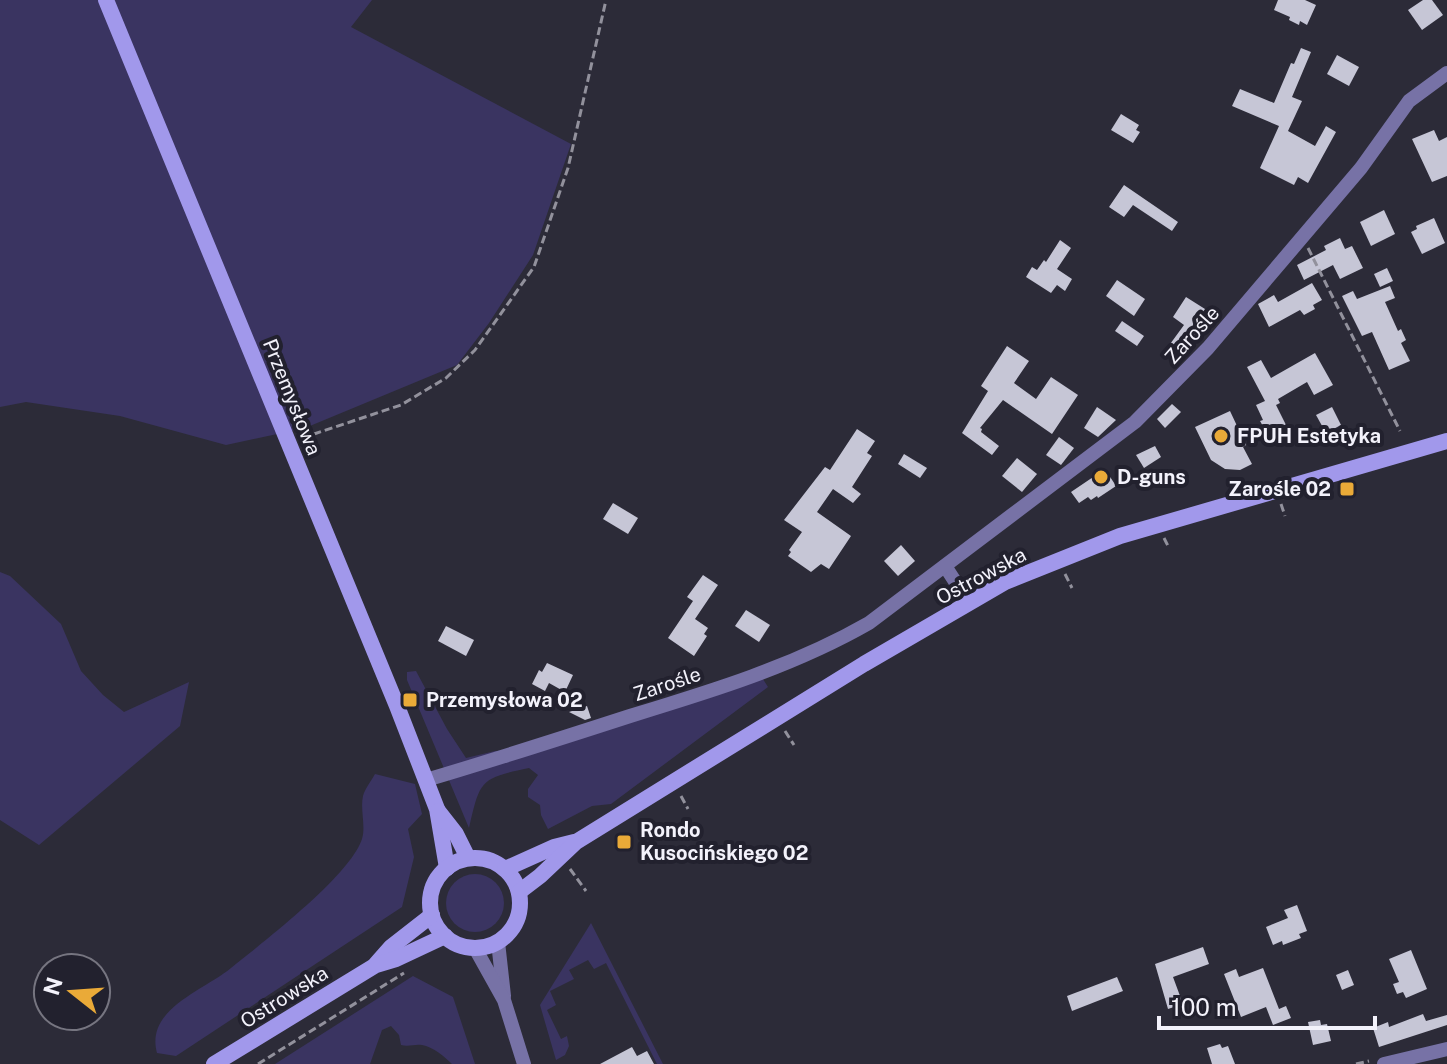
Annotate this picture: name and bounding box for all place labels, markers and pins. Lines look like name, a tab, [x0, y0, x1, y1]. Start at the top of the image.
place label: FPUH Estetyka	[1237, 424, 1381, 448]
marker: FPUH Estetyka	[1212, 427, 1230, 445]
place label: D-guns	[1117, 465, 1186, 489]
marker: D-guns	[1092, 468, 1110, 486]
place label: Zarośle 02	[1228, 477, 1331, 501]
marker: Zarośle 02	[1338, 480, 1356, 498]
place label: Przemysłowa 02	[426, 688, 583, 712]
marker: Przemysłowa 02	[401, 691, 419, 709]
place label: Rondo Kusocińskiego 02	[640, 818, 808, 865]
marker: Rondo Kusocińskiego 02	[615, 833, 633, 851]

